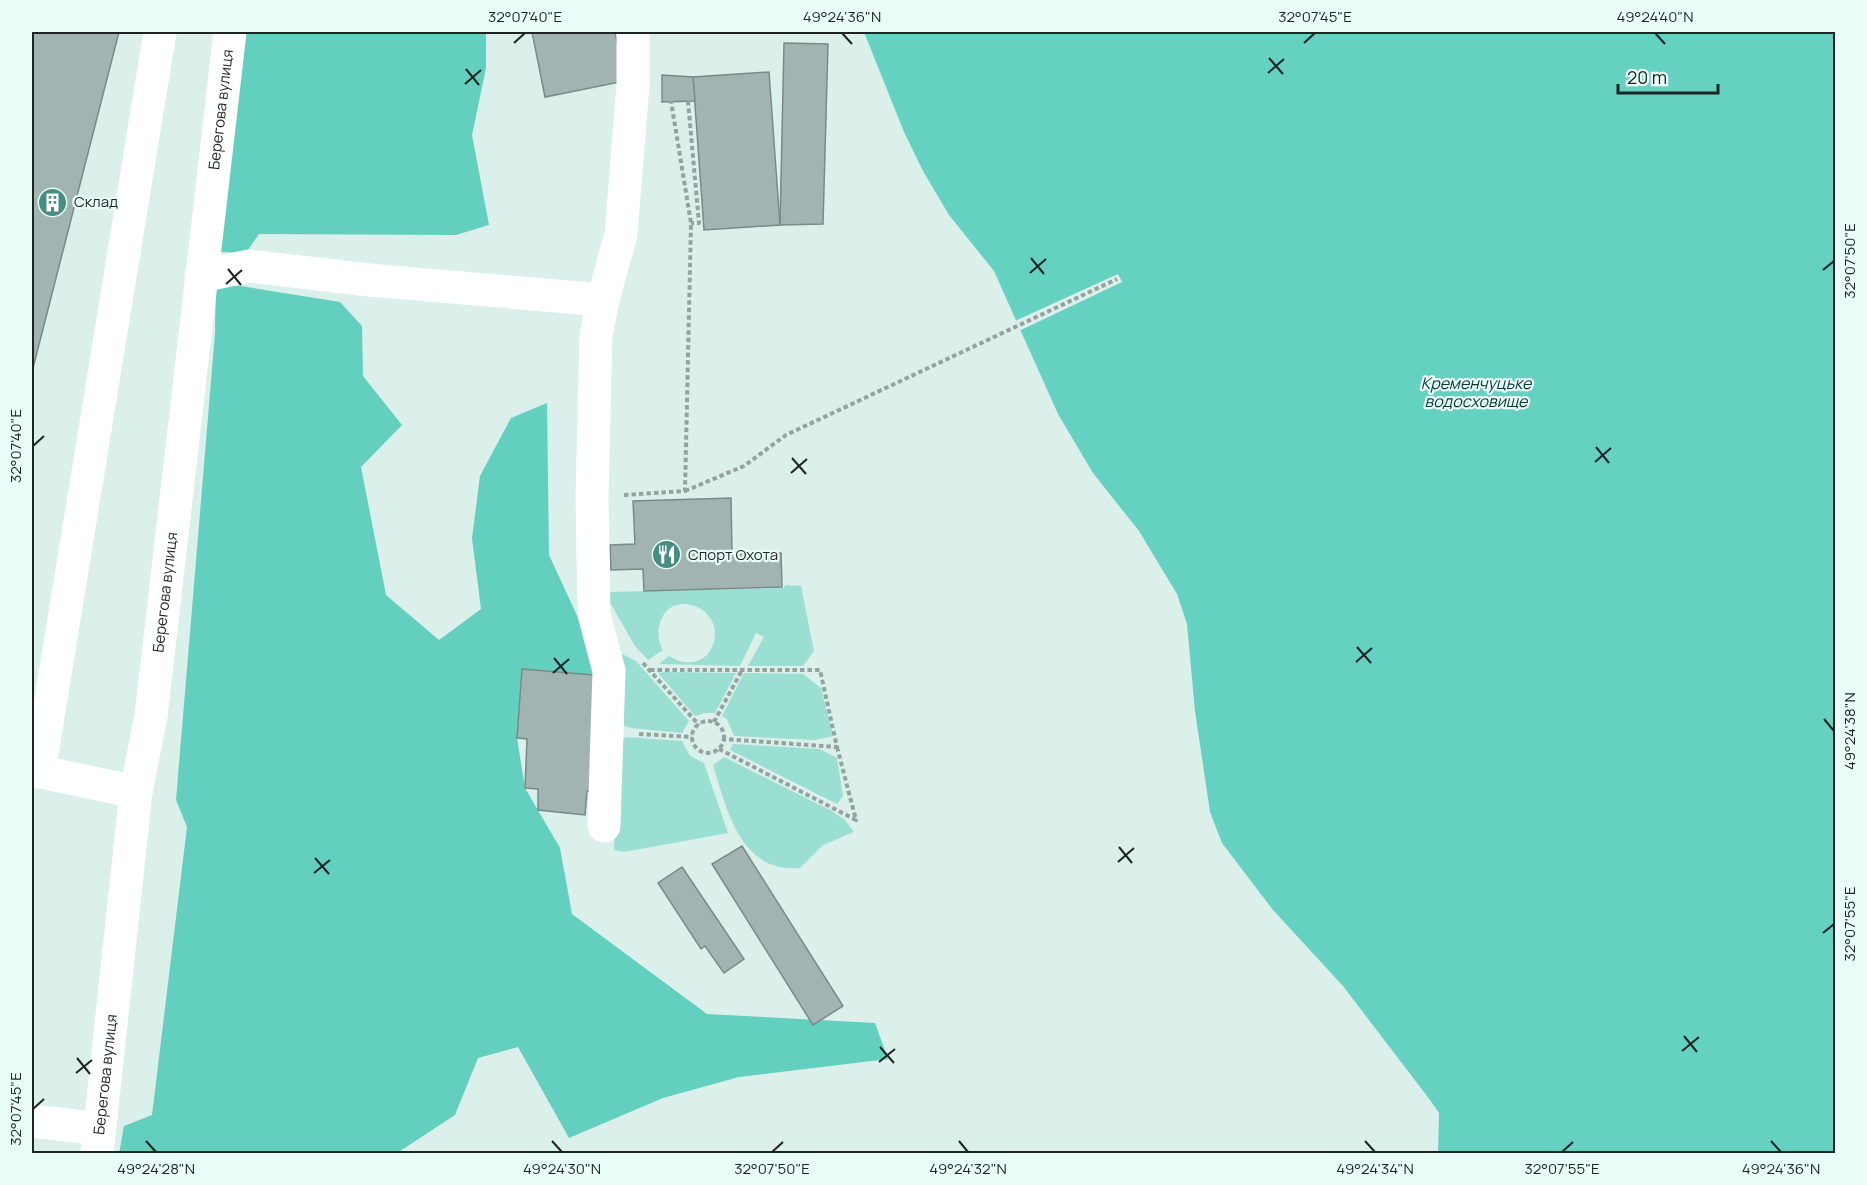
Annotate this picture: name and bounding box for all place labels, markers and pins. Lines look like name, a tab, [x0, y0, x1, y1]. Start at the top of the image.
building icon: Склад	[37, 186, 69, 218]
place label: Склад	[74, 191, 118, 212]
restaurant icon: Спорт Охота	[651, 539, 683, 571]
place label: Спорт Охота	[688, 544, 778, 565]

